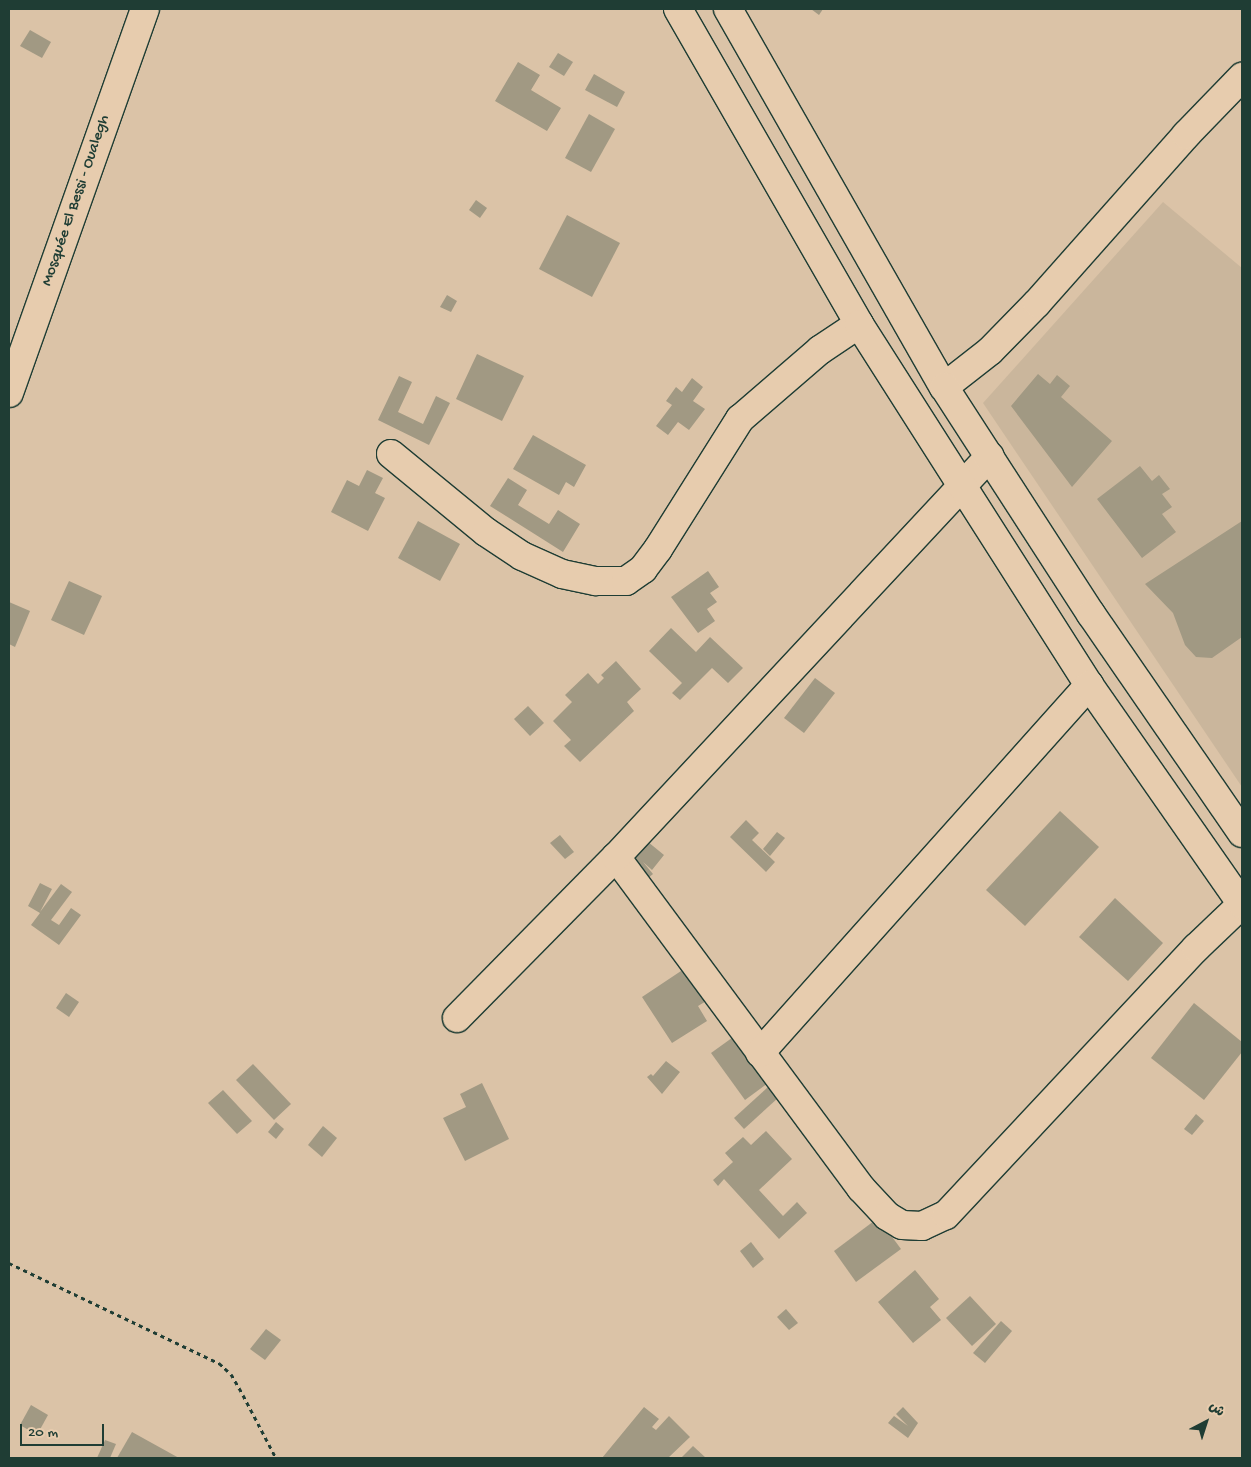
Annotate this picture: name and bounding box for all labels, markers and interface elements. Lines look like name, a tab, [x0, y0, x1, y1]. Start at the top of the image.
street label: Mosquée El Bessi - Oualegh	[39, 113, 115, 289]
north arrow	[1181, 1397, 1231, 1447]
text: ش	[1205, 1399, 1227, 1422]
scale bar	[22, 1414, 106, 1446]
text: 20 m	[28, 1424, 58, 1442]

